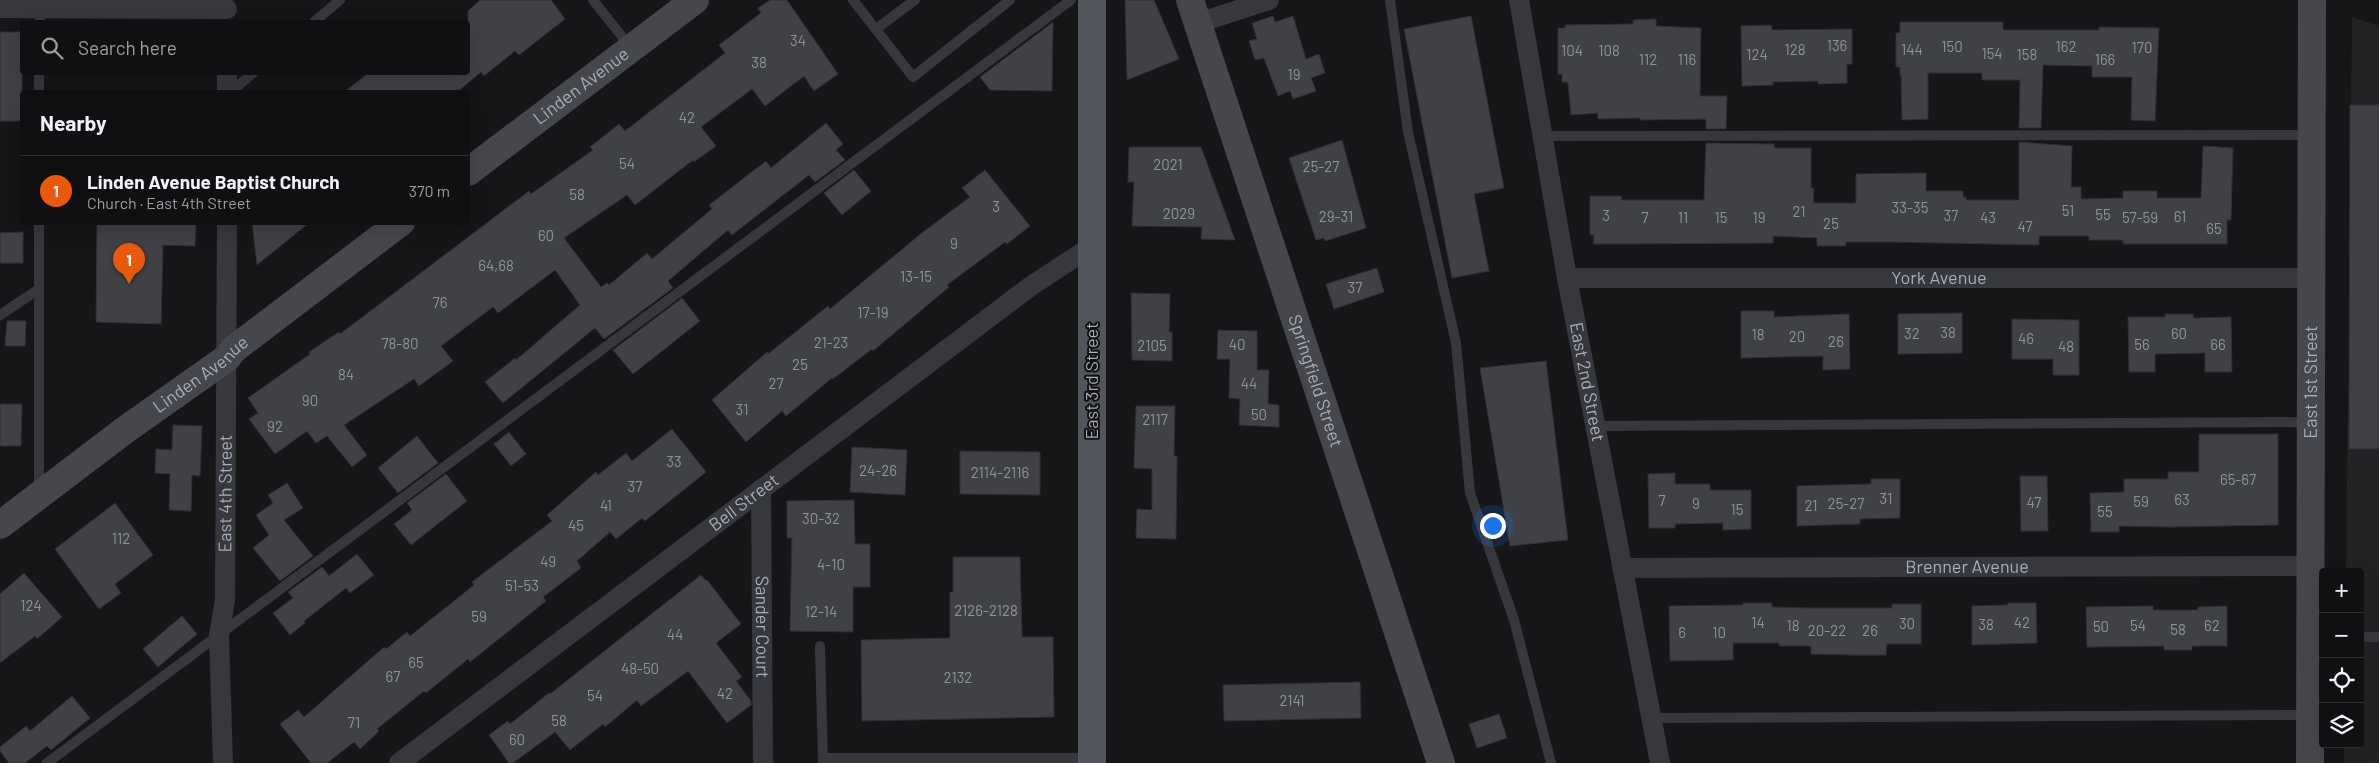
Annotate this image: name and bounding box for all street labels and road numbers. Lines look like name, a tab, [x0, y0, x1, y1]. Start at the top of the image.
street label: Linden Avenue	[528, 42, 633, 129]
street label: York Avenue	[1891, 266, 1987, 288]
street label: Springfield Street	[1284, 311, 1348, 450]
street label: East 2nd Street	[1566, 320, 1610, 443]
street label: East 3rd Street	[1080, 322, 1102, 440]
street label: East 1st Street	[2299, 325, 2321, 439]
street label: Linden Avenue	[148, 330, 252, 417]
street label: East 4th Street	[213, 435, 236, 553]
street label: Bell Street	[704, 468, 783, 535]
street label: Brenner Avenue	[1905, 555, 2029, 577]
street label: Sander Court	[752, 576, 774, 678]

